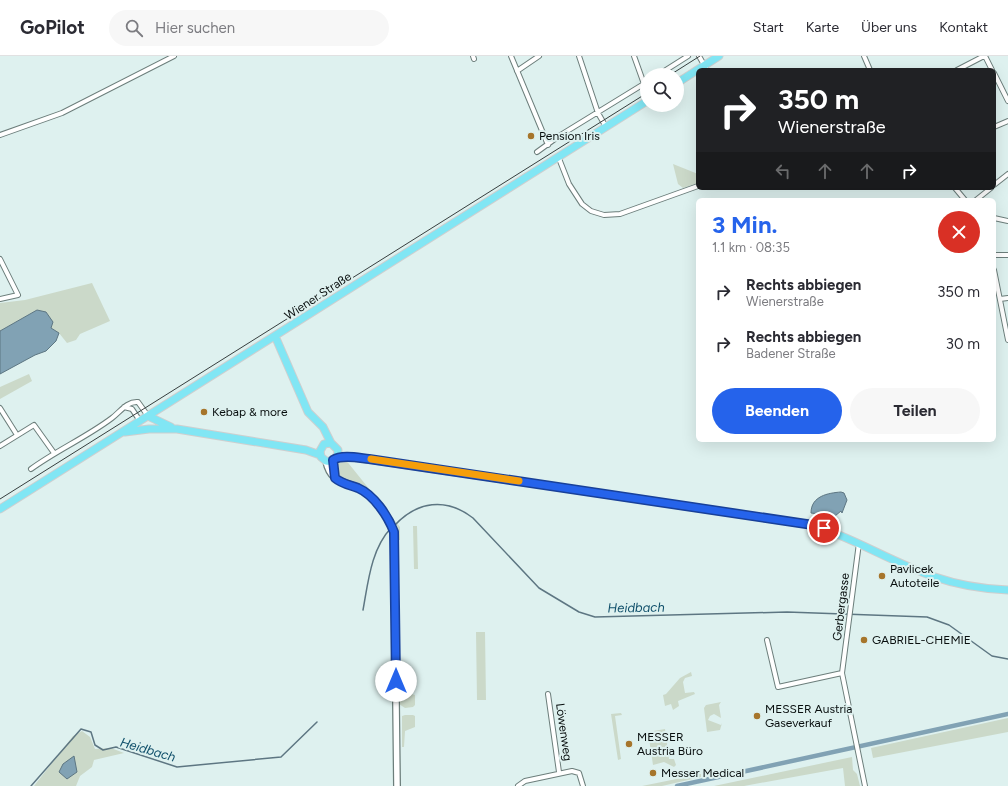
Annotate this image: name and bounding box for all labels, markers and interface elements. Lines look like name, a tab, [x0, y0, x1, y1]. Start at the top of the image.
search box	[109, 10, 389, 46]
text: GoPilot	[20, 16, 85, 39]
icon: search	[123, 17, 145, 39]
text: Hier suchen	[155, 19, 235, 37]
text: Start	[753, 19, 784, 36]
text: Karte	[806, 19, 839, 36]
text: Über uns	[861, 19, 917, 36]
text: Kontakt	[939, 19, 988, 36]
map controls	[640, 68, 684, 112]
button: search	[640, 68, 684, 112]
text: 350 m	[778, 82, 859, 116]
icon: right	[712, 84, 764, 136]
text: Wienerstraße	[778, 116, 886, 138]
place label: Pension Iris	[539, 129, 600, 143]
marker: Pension Iris	[526, 131, 536, 141]
icon: left	[772, 160, 794, 182]
icon: ahead	[814, 160, 836, 182]
icon: ahead	[856, 160, 878, 182]
icon: right	[898, 160, 920, 182]
text: 3 Min.	[712, 210, 778, 239]
button: close	[938, 211, 980, 253]
text: 1.1 km · 08:35	[712, 240, 790, 255]
street label: Wiener Straße	[282, 269, 354, 323]
text: Rechts abbiegen	[746, 276, 861, 294]
icon: right	[712, 281, 734, 303]
text: 350 m	[937, 283, 980, 301]
text: Wienerstraße	[746, 294, 824, 309]
text: Rechts abbiegen	[746, 328, 861, 346]
icon: right	[712, 333, 734, 355]
text: 30 m	[946, 335, 980, 353]
text: Badener Straße	[746, 346, 836, 361]
button: Beenden	[712, 388, 842, 434]
button: Teilen	[850, 388, 980, 434]
place label: Kebap & more	[212, 405, 288, 419]
marker: Kebap & more	[199, 407, 209, 417]
pin	[807, 511, 841, 545]
icon: arrive	[813, 517, 835, 539]
place label: Pavlicek Autoteile	[890, 562, 940, 590]
marker: Pavlicek Autoteile	[877, 571, 887, 581]
street label: Gerbergasse	[830, 572, 852, 642]
water label: Heidbach	[607, 600, 665, 615]
place label: GABRIEL-CHEMIE	[872, 633, 971, 647]
marker: GABRIEL-CHEMIE	[859, 635, 869, 645]
position arrow	[375, 660, 417, 702]
street label: Löwenweg	[553, 702, 575, 762]
place label: MESSER Austria Gaseverkauf	[765, 702, 852, 730]
marker: MESSER Austria Gaseverkauf	[752, 711, 762, 721]
place label: MESSER Austria Büro	[637, 730, 703, 758]
water label: Heidbach	[118, 734, 177, 765]
marker: MESSER Austria Büro	[624, 739, 634, 749]
place label: Messer Medical	[661, 766, 744, 780]
marker: Messer Medical	[648, 768, 658, 778]

